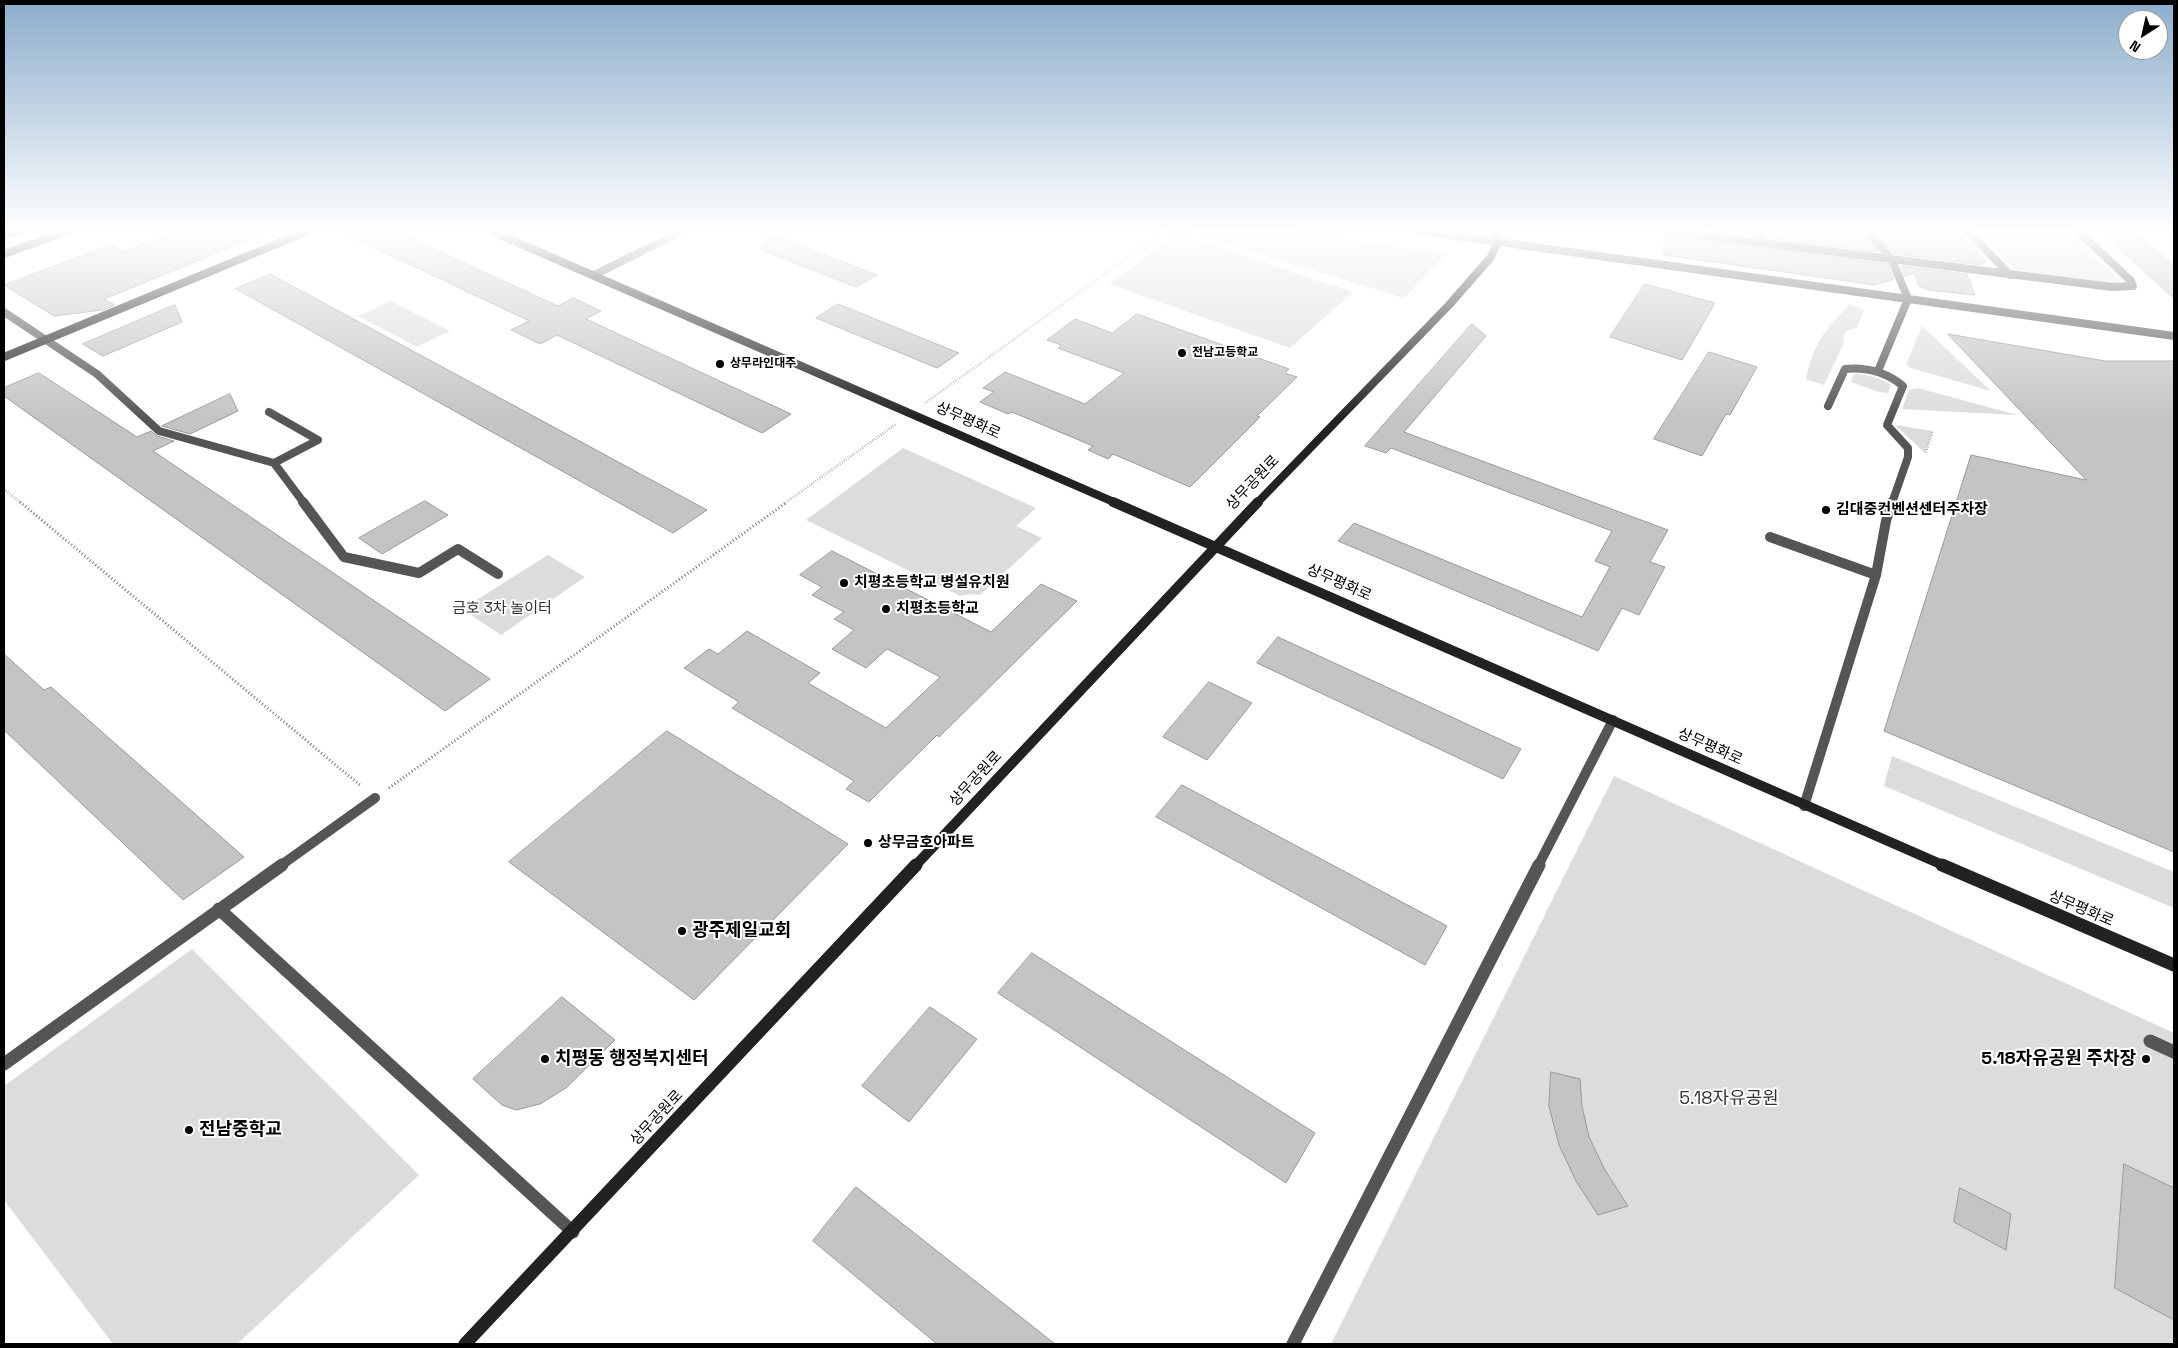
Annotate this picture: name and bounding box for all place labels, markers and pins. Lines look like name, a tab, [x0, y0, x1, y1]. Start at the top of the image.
place label: 전남고등학교	[1192, 346, 1258, 360]
marker: 전남고등학교	[1176, 347, 1188, 359]
place label: 상무라인대주	[730, 357, 796, 371]
marker: 상무라인대주	[714, 358, 726, 370]
place label: 김대중컨벤션센터주차장	[1836, 501, 1988, 519]
marker: 김대중컨벤션센터주차장	[1820, 504, 1832, 516]
place label: 치평초등학교 병설유치원	[854, 574, 1010, 592]
marker: 치평초등학교 병설유치원	[838, 577, 850, 589]
place label: 치평초등학교	[896, 600, 979, 618]
marker: 치평초등학교	[880, 603, 892, 615]
place label: 상무금호아파트	[878, 834, 975, 852]
marker: 상무금호아파트	[862, 837, 874, 849]
place label: 광주제일교회	[692, 920, 791, 942]
marker: 광주제일교회	[676, 925, 688, 937]
place label: 치평동 행정복지센터	[555, 1048, 709, 1070]
place label: 5.18자유공원 주차장	[1981, 1048, 2136, 1070]
marker: 치평동 행정복지센터	[539, 1053, 551, 1065]
marker: 5.18자유공원 주차장	[2140, 1053, 2152, 1065]
place label: 전남중학교	[199, 1119, 282, 1141]
marker: 전남중학교	[183, 1124, 195, 1136]

